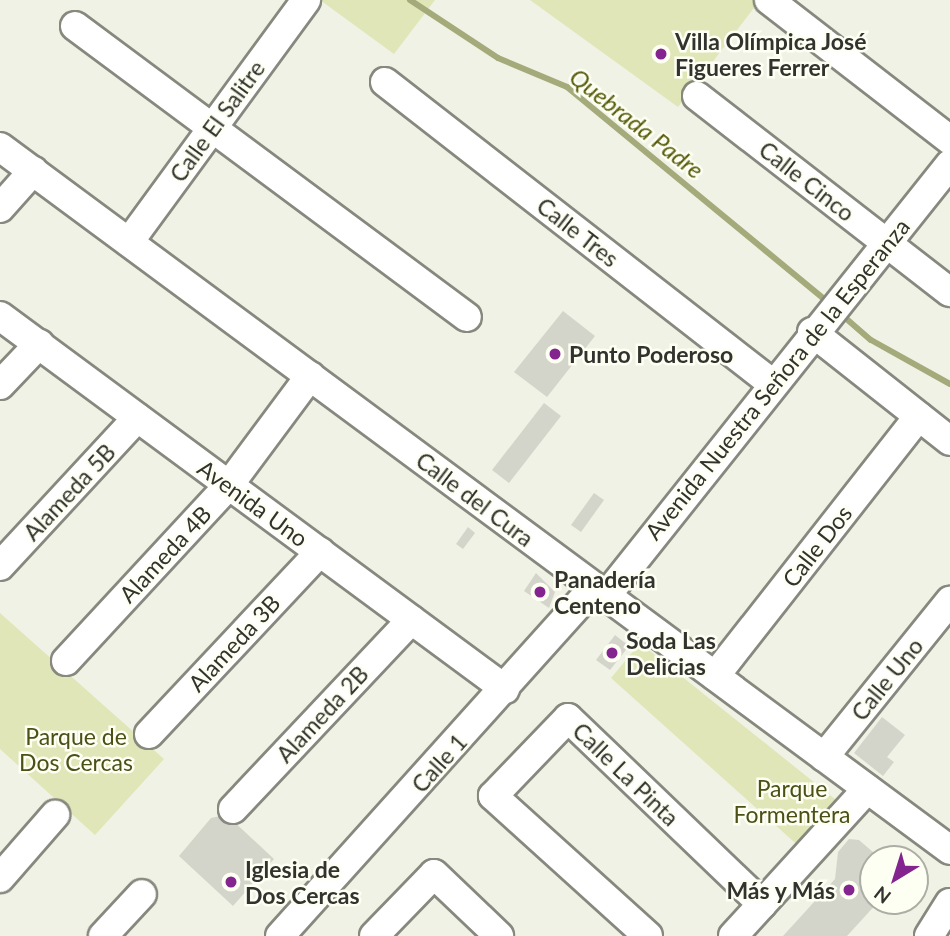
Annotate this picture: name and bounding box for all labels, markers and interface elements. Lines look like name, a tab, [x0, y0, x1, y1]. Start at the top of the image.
place label: Villa Olímpica José Figueres Ferrer	[675, 27, 867, 81]
marker: Villa Olímpica José Figueres Ferrer	[653, 46, 669, 62]
street label: Calle El Salitre	[164, 55, 270, 187]
water label: Quebrada Padre	[564, 62, 710, 184]
street label: Calle Cinco	[754, 135, 860, 227]
street label: Calle Tres	[531, 191, 625, 273]
street label: Avenida Nuestra Señora de la Esperanza	[639, 213, 915, 545]
place label: Punto Poderoso	[569, 340, 733, 368]
marker: Punto Poderoso	[547, 346, 563, 362]
street label: Alameda 5B	[17, 438, 121, 546]
street label: Calle del Cura	[411, 446, 539, 552]
street label: Avenida Uno	[193, 454, 313, 552]
street label: Alameda 4B	[113, 500, 217, 608]
street label: Calle Dos	[777, 500, 857, 592]
place label: Panadería Centeno	[554, 565, 656, 619]
marker: Panadería Centeno	[532, 584, 548, 600]
street label: Alameda 3B	[182, 589, 286, 697]
place label: Soda Las Delicias	[626, 626, 716, 680]
street label: Calle Uno	[845, 632, 929, 726]
marker: Soda Las Delicias	[604, 645, 620, 661]
street label: Alameda 2B	[270, 660, 374, 768]
street label: Calle La Pinta	[567, 717, 685, 831]
park label: Parque de Dos Cercas	[19, 722, 133, 776]
street label: Calle 1	[406, 728, 472, 798]
park label: Parque Formentera	[733, 774, 851, 828]
north arrow	[859, 845, 929, 915]
place label: Iglesia de Dos Cercas	[245, 855, 360, 909]
marker: Iglesia de Dos Cercas	[223, 874, 239, 890]
place label: Más y Más	[725, 876, 835, 904]
marker: Más y Más	[841, 882, 857, 898]
text: N	[869, 882, 895, 909]

